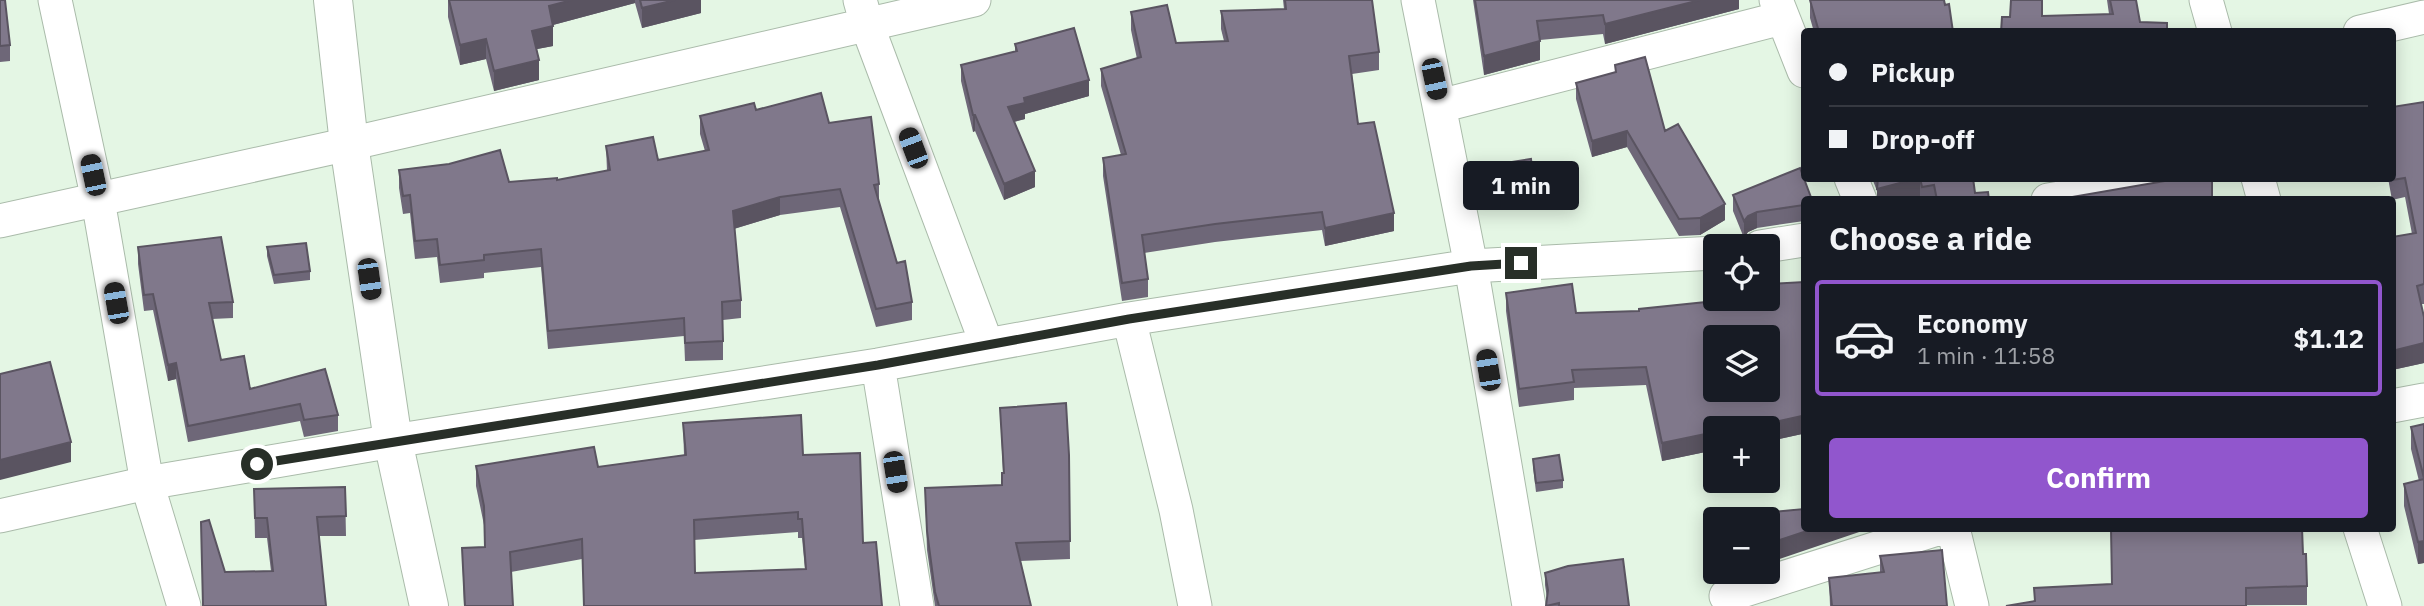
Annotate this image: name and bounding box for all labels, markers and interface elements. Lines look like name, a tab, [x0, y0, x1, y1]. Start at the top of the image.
text: Pickup	[1871, 55, 1955, 89]
car	[1420, 56, 1449, 102]
text: Drop-off	[1871, 122, 1974, 156]
car	[896, 125, 931, 171]
car	[79, 152, 108, 198]
callout: 1 min	[1463, 162, 1579, 210]
text: 1 min	[1491, 170, 1551, 200]
text: Choose a ride	[1829, 217, 2032, 259]
map controls	[1703, 234, 1780, 584]
button: locate	[1703, 234, 1780, 311]
route end	[1505, 247, 1537, 279]
car	[356, 257, 383, 301]
car	[103, 280, 130, 326]
text: Economy	[1917, 306, 2028, 340]
icon: car	[1833, 307, 1896, 370]
text: $1.12	[2294, 321, 2364, 355]
button: layers	[1703, 325, 1780, 402]
text: 1 min · 11:58	[1917, 340, 2055, 370]
car	[1475, 348, 1502, 392]
button: +	[1703, 416, 1780, 493]
button: Confirm	[1829, 438, 2368, 518]
route start	[241, 448, 273, 480]
car	[882, 450, 909, 494]
button: −	[1703, 507, 1780, 584]

